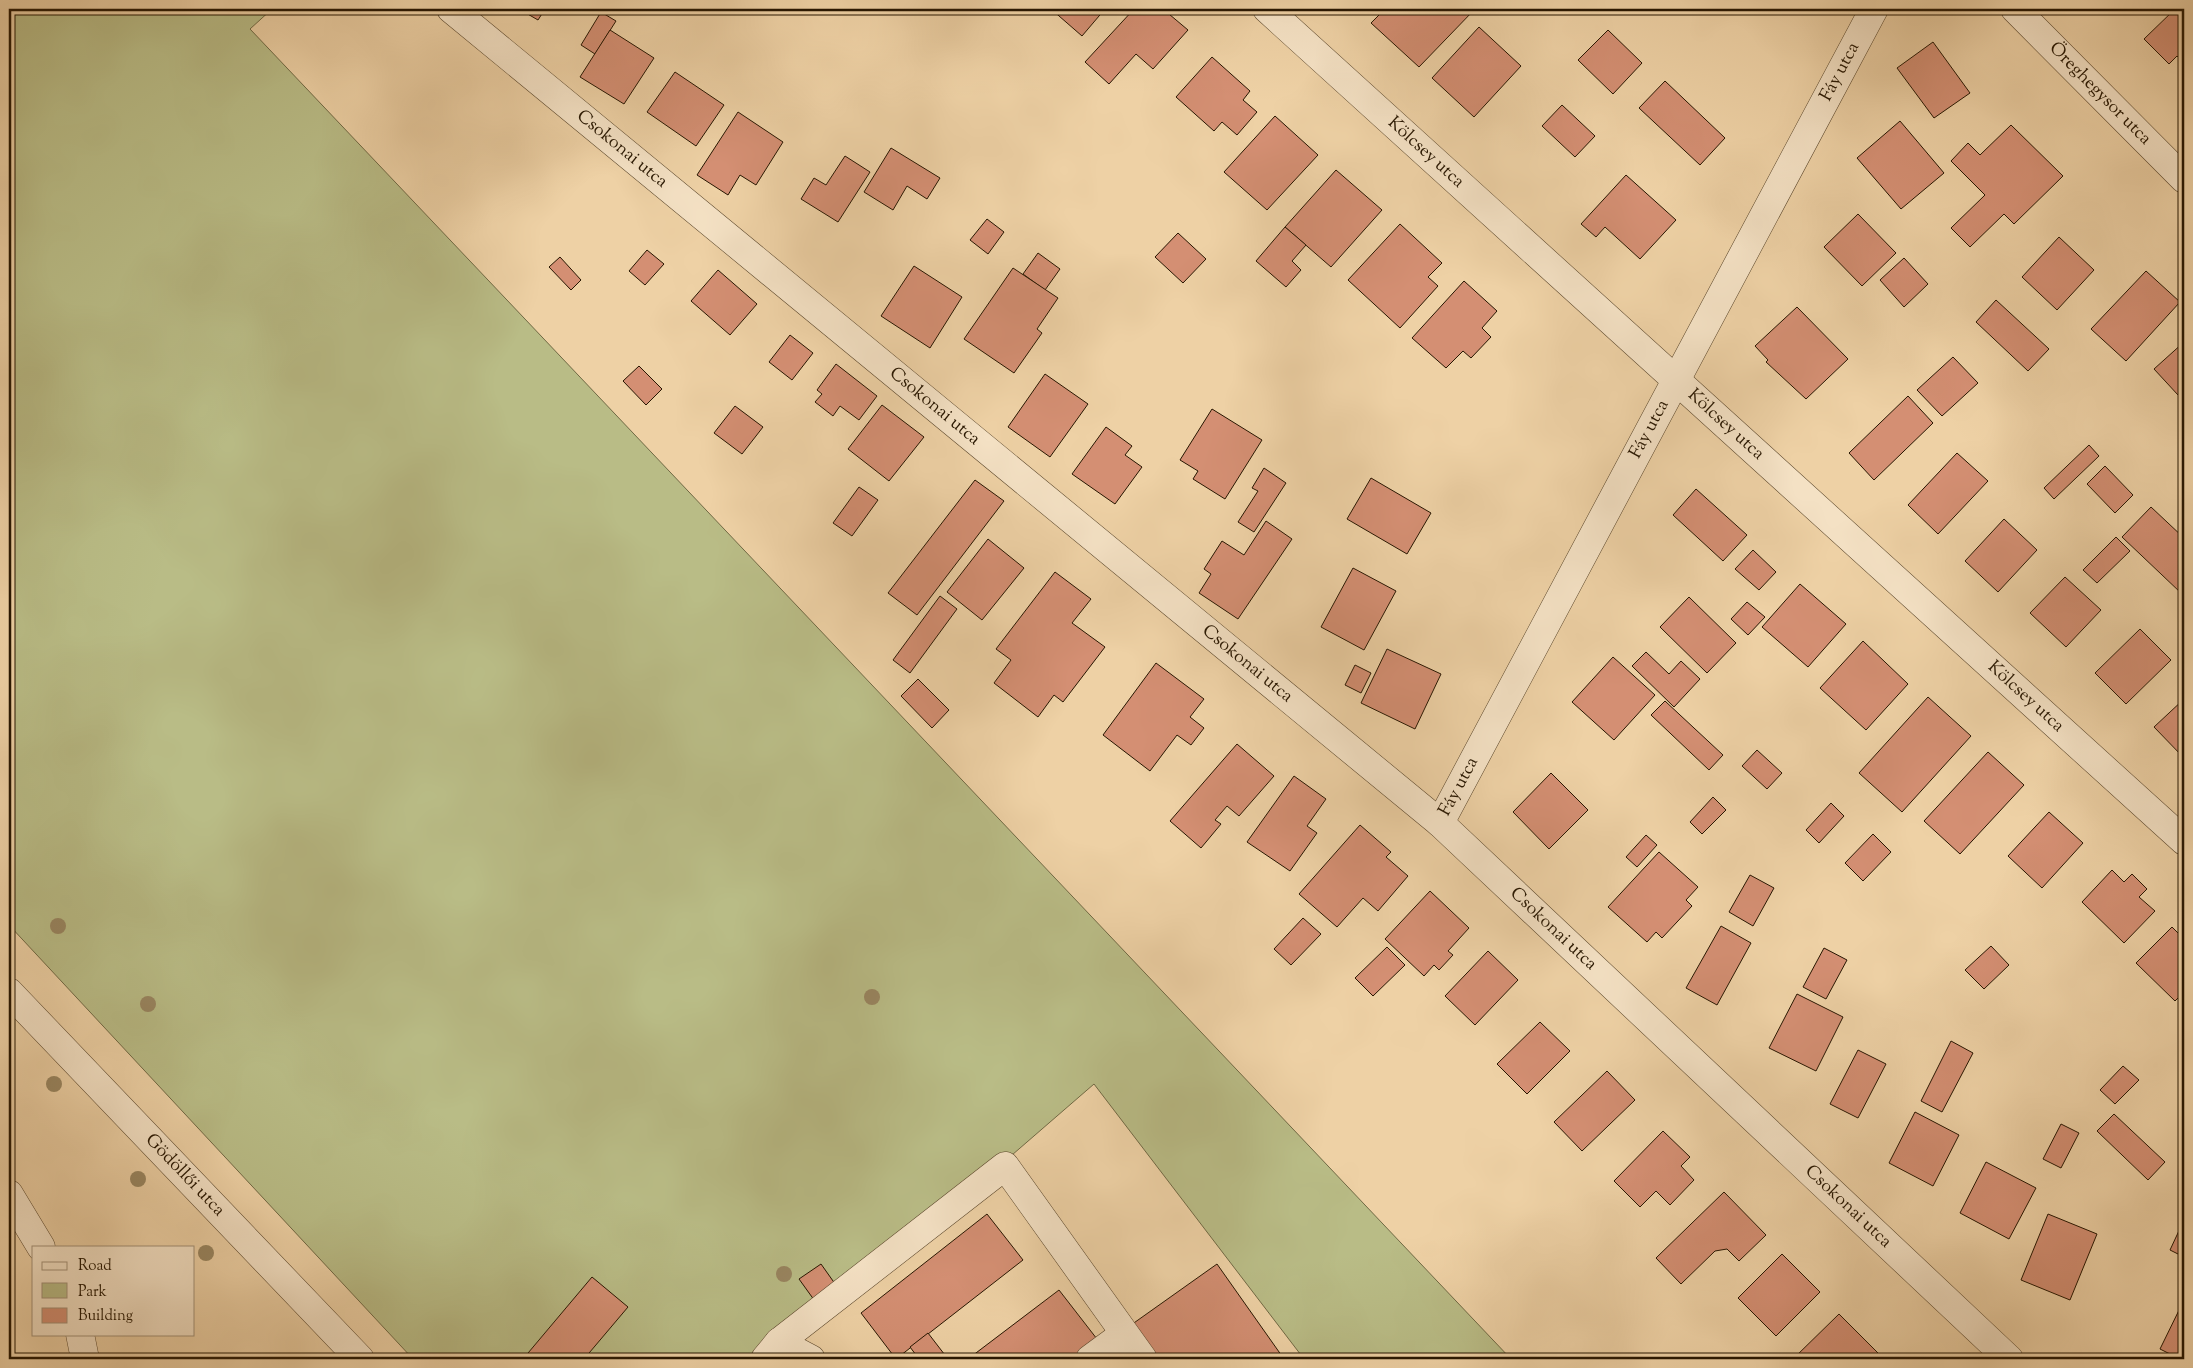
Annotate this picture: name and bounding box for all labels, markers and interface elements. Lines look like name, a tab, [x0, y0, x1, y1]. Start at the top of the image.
street label: Öreghegysor utca	[2042, 37, 2157, 152]
street label: Fáy utca	[1814, 38, 1867, 106]
street label: Csokonai utca	[570, 104, 673, 195]
street label: Kölcsey utca	[1381, 111, 1470, 195]
street label: Csokonai utca	[883, 361, 986, 452]
street label: Kölcsey utca	[1681, 383, 1770, 467]
street label: Fáy utca	[1623, 395, 1676, 464]
street label: Csokonai utca	[1196, 619, 1298, 710]
street label: Kölcsey utca	[1981, 655, 2070, 739]
street label: Fáy utca	[1433, 753, 1486, 821]
street label: Csokonai utca	[1503, 882, 1602, 977]
street label: Gödöllői utca	[139, 1128, 231, 1223]
street label: Csokonai utca	[1798, 1159, 1897, 1255]
legend	[32, 1246, 195, 1336]
text: Road	[78, 1256, 112, 1277]
text: Park	[78, 1282, 107, 1303]
text: Building	[78, 1306, 133, 1327]

